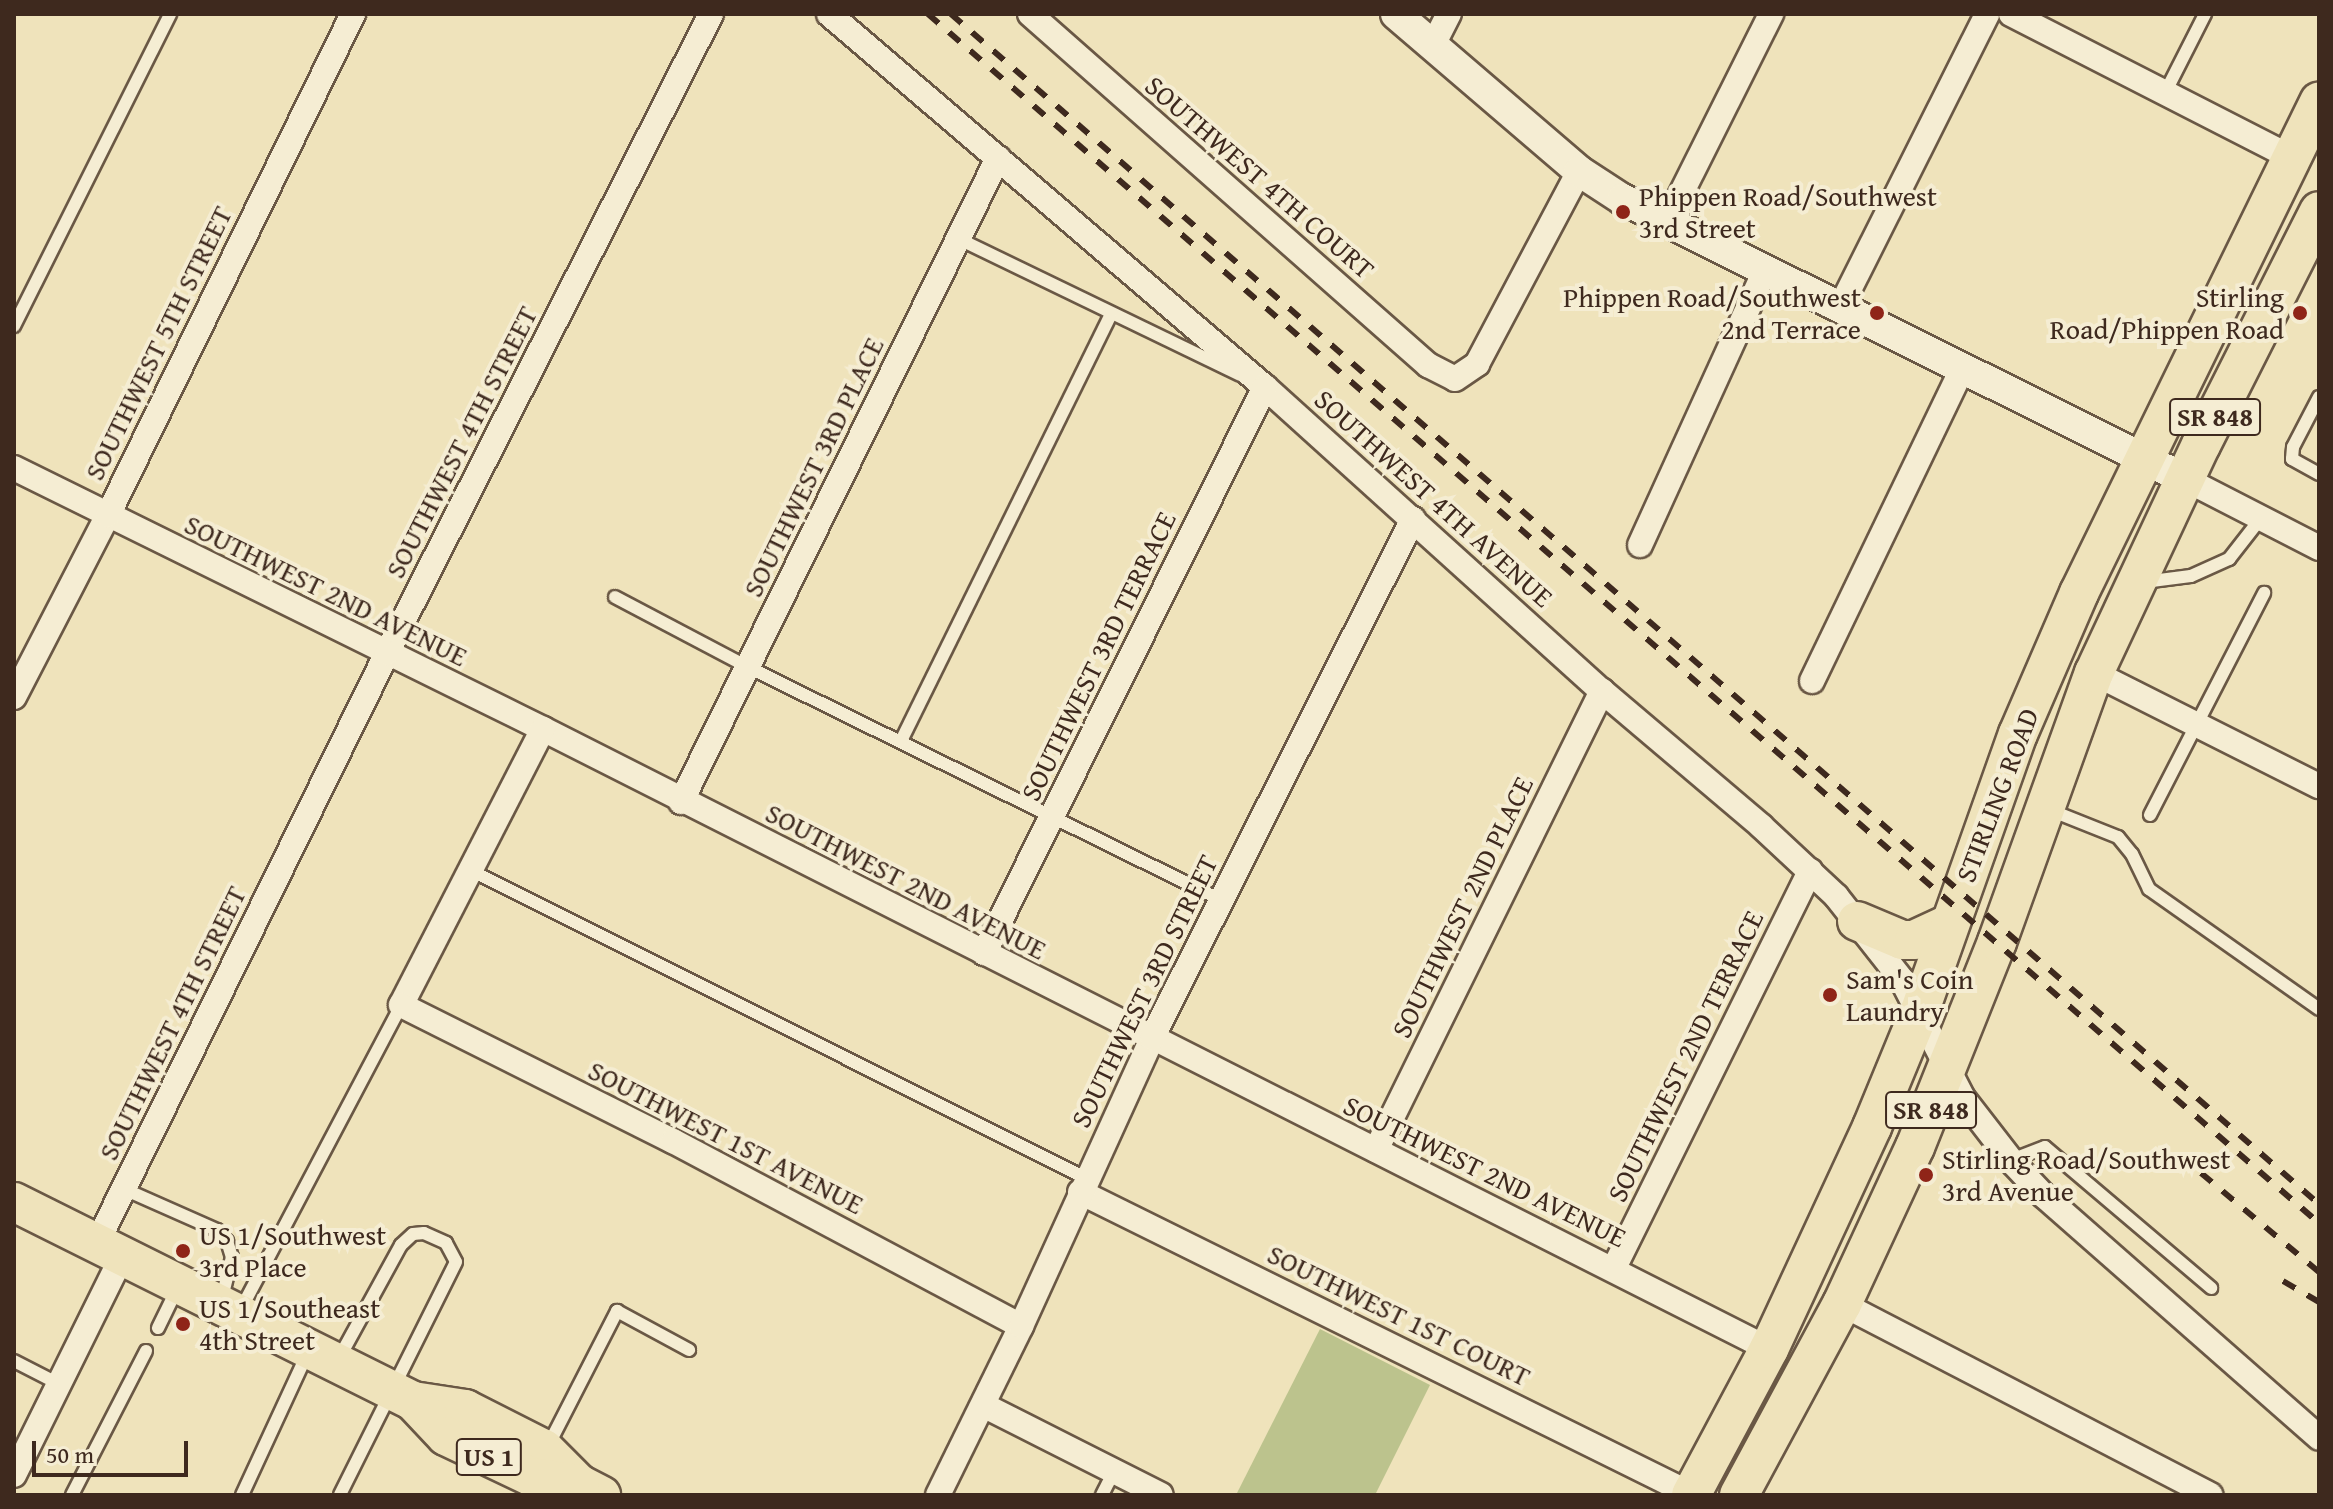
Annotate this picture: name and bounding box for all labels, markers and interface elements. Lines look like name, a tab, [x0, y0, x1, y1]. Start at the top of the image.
street label: SOUTHWEST 4TH COURT	[1139, 68, 1381, 286]
place label: Phippen Road/Southwest 3rd Street	[1639, 179, 1937, 245]
street label: SOUTHWEST 5TH STREET	[77, 201, 239, 485]
marker: Phippen Road/Southwest 3rd Street	[1614, 203, 1632, 221]
place label: Phippen Road/Southwest 2nd Terrace	[1563, 280, 1861, 346]
place label: Stirling Road/Phippen Road	[2050, 280, 2284, 346]
street label: SOUTHWEST 4TH STREET	[378, 301, 544, 583]
marker: Phippen Road/Southwest 2nd Terrace	[1868, 304, 1886, 322]
marker: Stirling Road/Phippen Road	[2291, 304, 2309, 322]
street label: SOUTHWEST 3RD PLACE	[736, 332, 890, 602]
street label: SOUTHWEST 4TH AVENUE	[1308, 382, 1560, 614]
road number: SR 848	[2169, 395, 2261, 439]
street label: SOUTHWEST 3RD TERRACE	[1013, 506, 1183, 806]
street label: SOUTHWEST 2ND AVENUE	[179, 507, 473, 673]
street label: STIRLING ROAD	[1948, 703, 2046, 887]
street label: SOUTHWEST 2ND PLACE	[1384, 771, 1540, 1043]
street label: SOUTHWEST 2ND AVENUE	[760, 796, 1052, 966]
street label: SOUTHWEST 3RD STREET	[1063, 849, 1225, 1133]
street label: SOUTHWEST 4TH STREET	[91, 881, 253, 1165]
street label: SOUTHWEST 2ND TERRACE	[1600, 905, 1770, 1207]
place label: Sam's Coin Laundry	[1846, 962, 1973, 1028]
marker: Sam's Coin Laundry	[1821, 986, 1839, 1004]
street label: SOUTHWEST 1ST AVENUE	[583, 1053, 869, 1221]
street label: SOUTHWEST 2ND AVENUE	[1338, 1088, 1632, 1254]
road number: SR 848	[1885, 1088, 1977, 1132]
place label: Stirling Road/Southwest 3rd Avenue	[1942, 1142, 2230, 1208]
marker: Stirling Road/Southwest 3rd Avenue	[1917, 1166, 1935, 1184]
place label: US 1/Southwest 3rd Place	[199, 1218, 386, 1284]
street label: SOUTHWEST 1ST COURT	[1262, 1237, 1536, 1393]
marker: US 1/Southwest 3rd Place	[174, 1242, 192, 1260]
place label: US 1/Southeast 4th Street	[199, 1291, 380, 1357]
marker: US 1/Southeast 4th Street	[174, 1315, 192, 1333]
scale bar	[36, 1425, 192, 1475]
road number: US 1	[455, 1435, 523, 1479]
text: 50 m	[46, 1437, 94, 1472]

